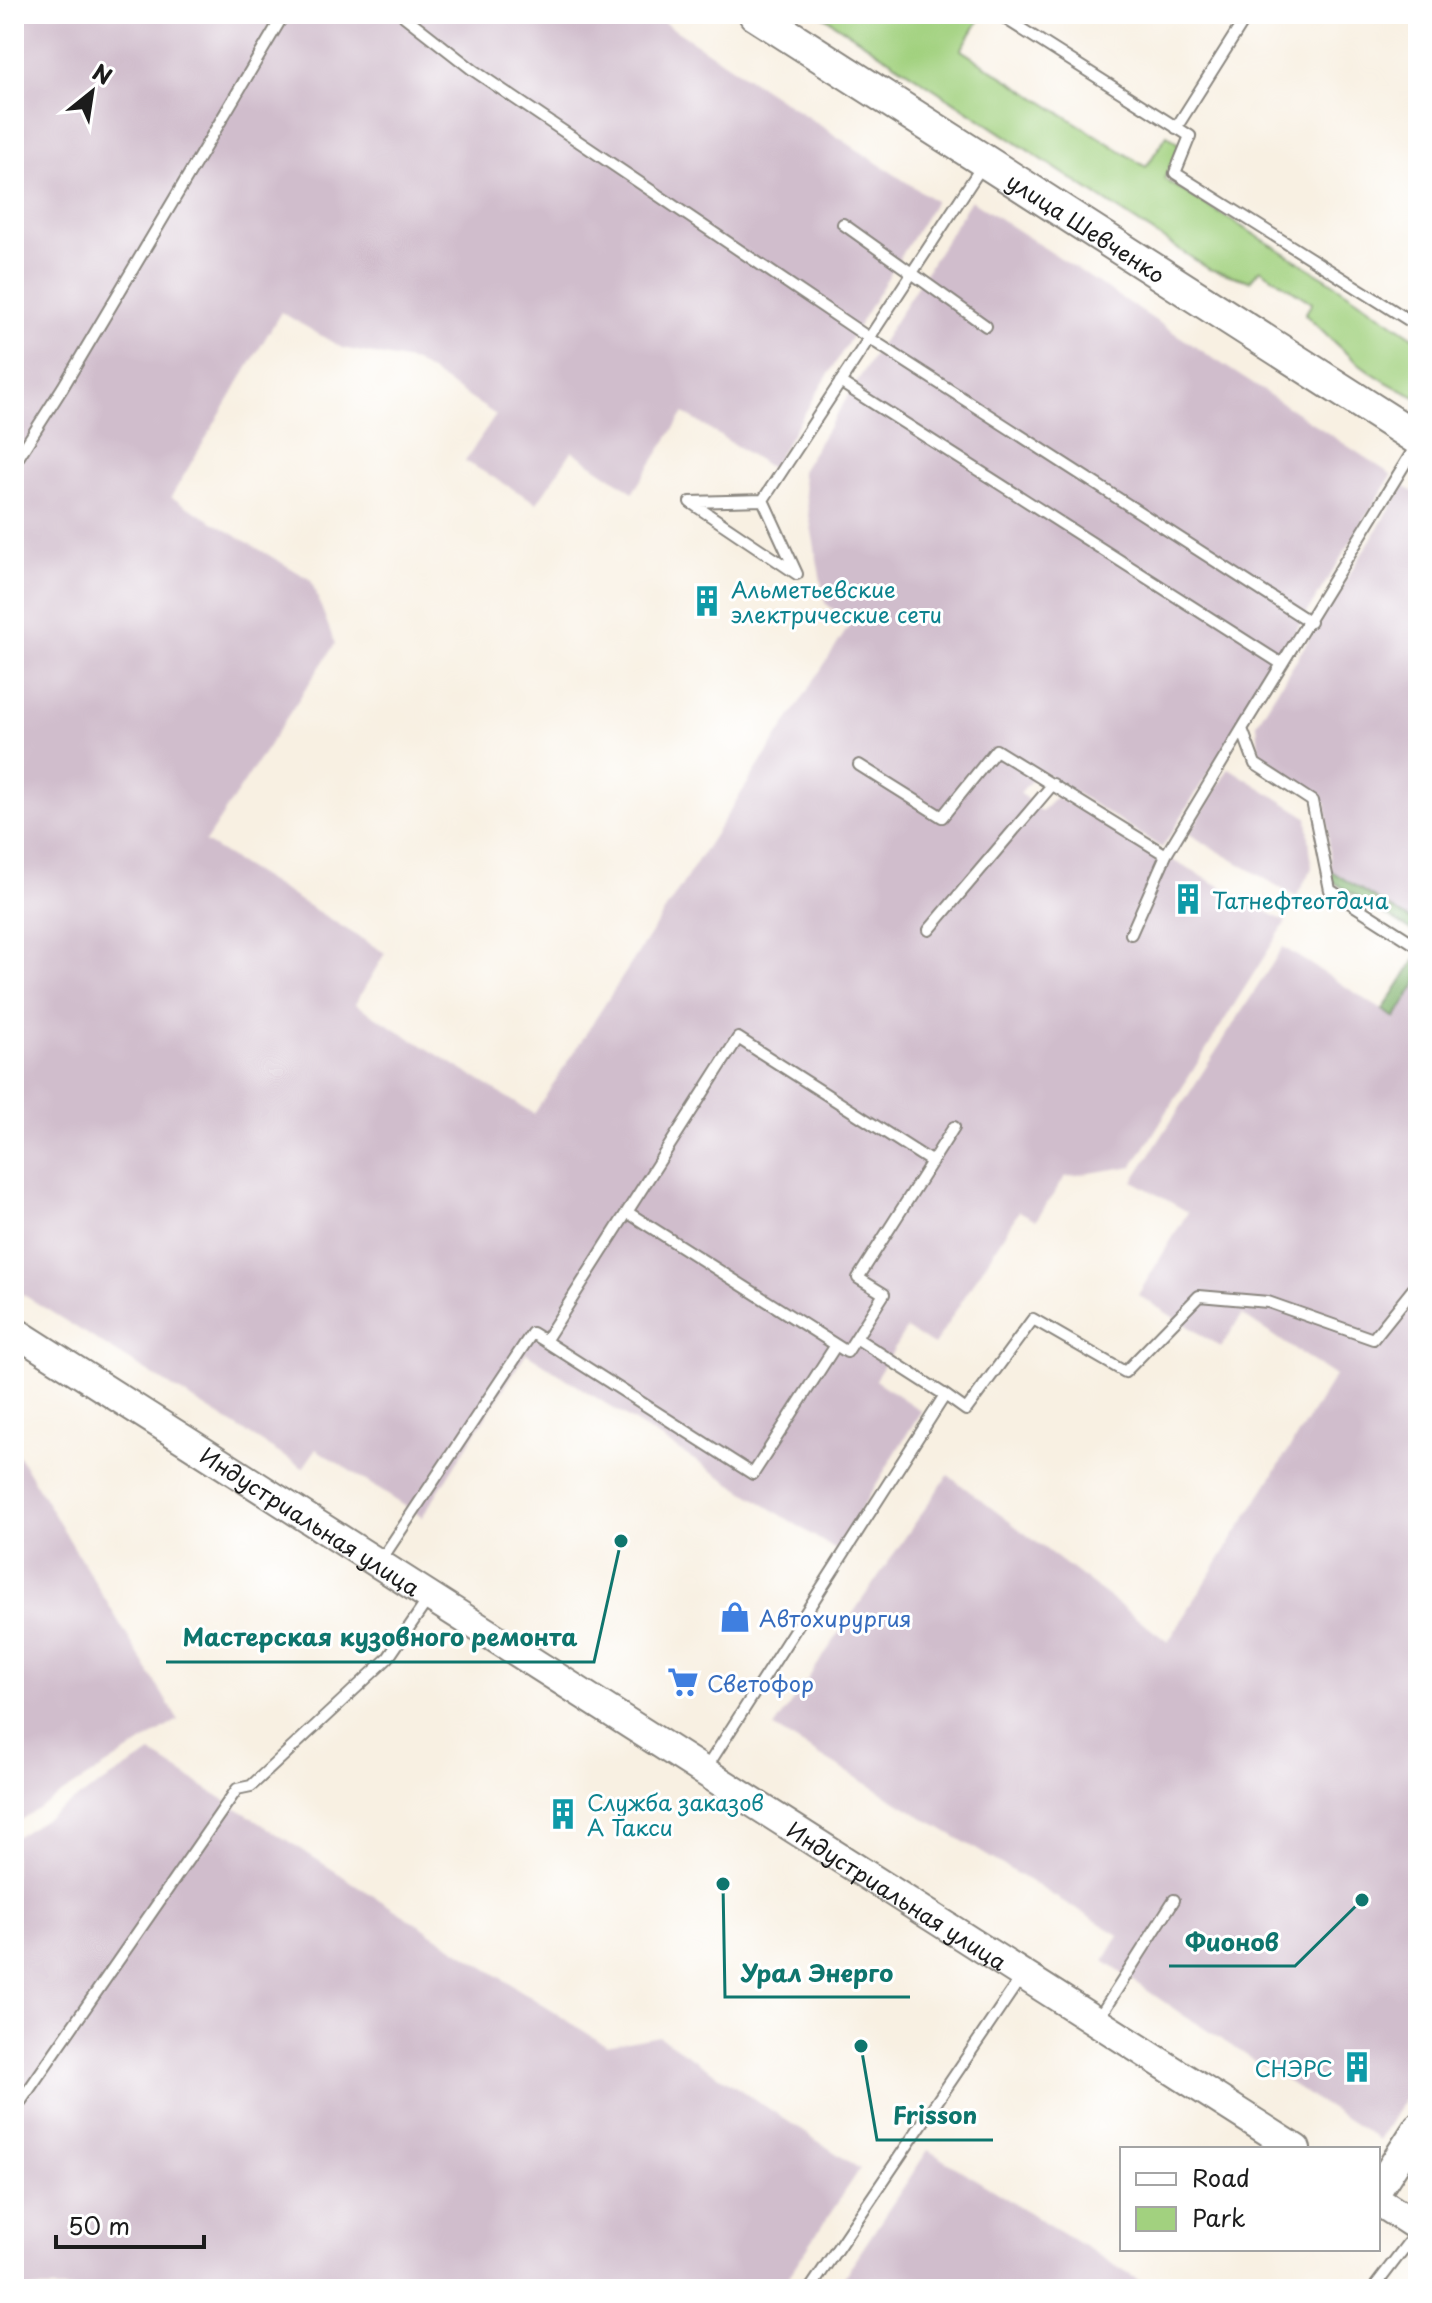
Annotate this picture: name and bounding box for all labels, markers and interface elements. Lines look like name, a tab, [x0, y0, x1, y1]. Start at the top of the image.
north arrow	[52, 52, 132, 132]
text: N	[87, 55, 119, 92]
street label: улица Шевченко	[1001, 163, 1172, 290]
place label: Альметьевские электрические сети	[731, 572, 942, 630]
building icon: Альметьевские электрические сети	[690, 584, 724, 618]
building icon: Татнефтеотдача	[1171, 882, 1205, 916]
place label: Татнефтеотдача	[1212, 883, 1389, 916]
street label: Индустриальная улица	[194, 1438, 427, 1603]
shop icon: Автохирургия	[718, 1600, 752, 1634]
place label: Автохирургия	[759, 1601, 912, 1634]
callout: Мастерская кузовного ремонта	[166, 1614, 594, 1662]
text: Мастерская кузовного ремонта	[183, 1618, 578, 1654]
supermarket icon: Светофор	[666, 1665, 700, 1699]
place label: Светофор	[707, 1666, 814, 1699]
place label: Служба заказов А Такси	[587, 1785, 764, 1843]
building icon: Служба заказов А Такси	[546, 1797, 580, 1831]
street label: Индустриальная улица	[781, 1812, 1014, 1977]
callout: Фионов	[1169, 1918, 1295, 1966]
text: Фионов	[1185, 1923, 1279, 1959]
callout: Урал Энерго	[725, 1949, 910, 1997]
text: Урал Энерго	[740, 1954, 893, 1990]
building icon: СНЭРС	[1340, 2050, 1374, 2084]
place label: СНЭРС	[1255, 2051, 1333, 2084]
callout: Frisson	[877, 2092, 993, 2140]
text: Frisson	[893, 2096, 977, 2132]
legend	[1120, 2147, 1380, 2251]
text: Road	[1192, 2159, 1250, 2195]
scale bar	[56, 2199, 204, 2249]
text: Park	[1192, 2199, 1246, 2235]
text: 50 m	[68, 2207, 130, 2243]

